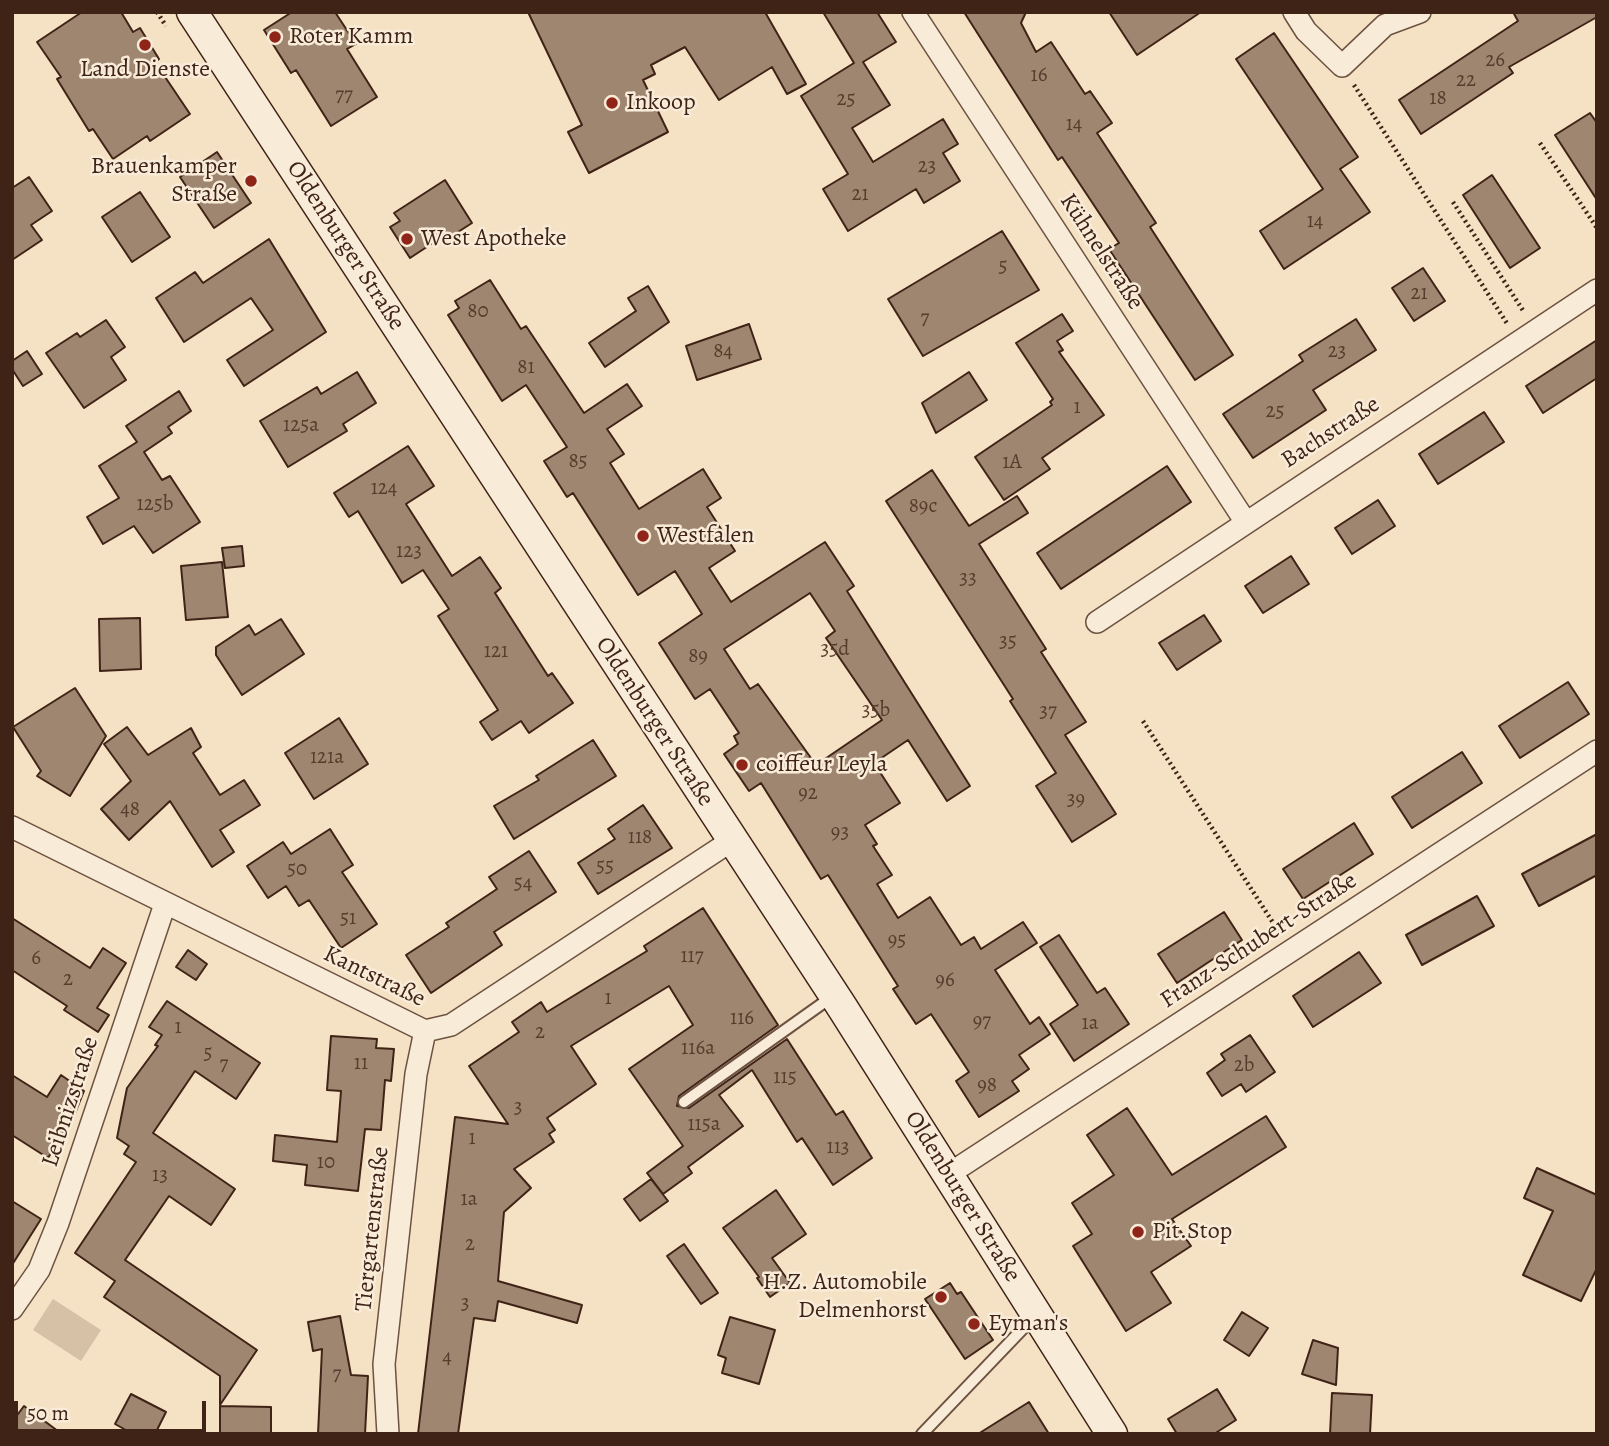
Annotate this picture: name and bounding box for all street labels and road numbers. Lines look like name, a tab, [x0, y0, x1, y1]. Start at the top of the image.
street label: Oldenburger Straße	[280, 156, 410, 336]
street label: Kühnelstraße	[1053, 188, 1149, 316]
street label: Bachstraße	[1277, 391, 1385, 475]
street label: Oldenburger Straße	[589, 632, 719, 812]
street label: Franz-Schubert-Straße	[1155, 867, 1363, 1015]
street label: Kantstraße	[318, 940, 430, 1014]
street label: Leibnizstraße	[36, 1033, 106, 1171]
street label: Oldenburger Straße	[898, 1106, 1026, 1288]
street label: Tiergartenstraße	[350, 1145, 396, 1313]

